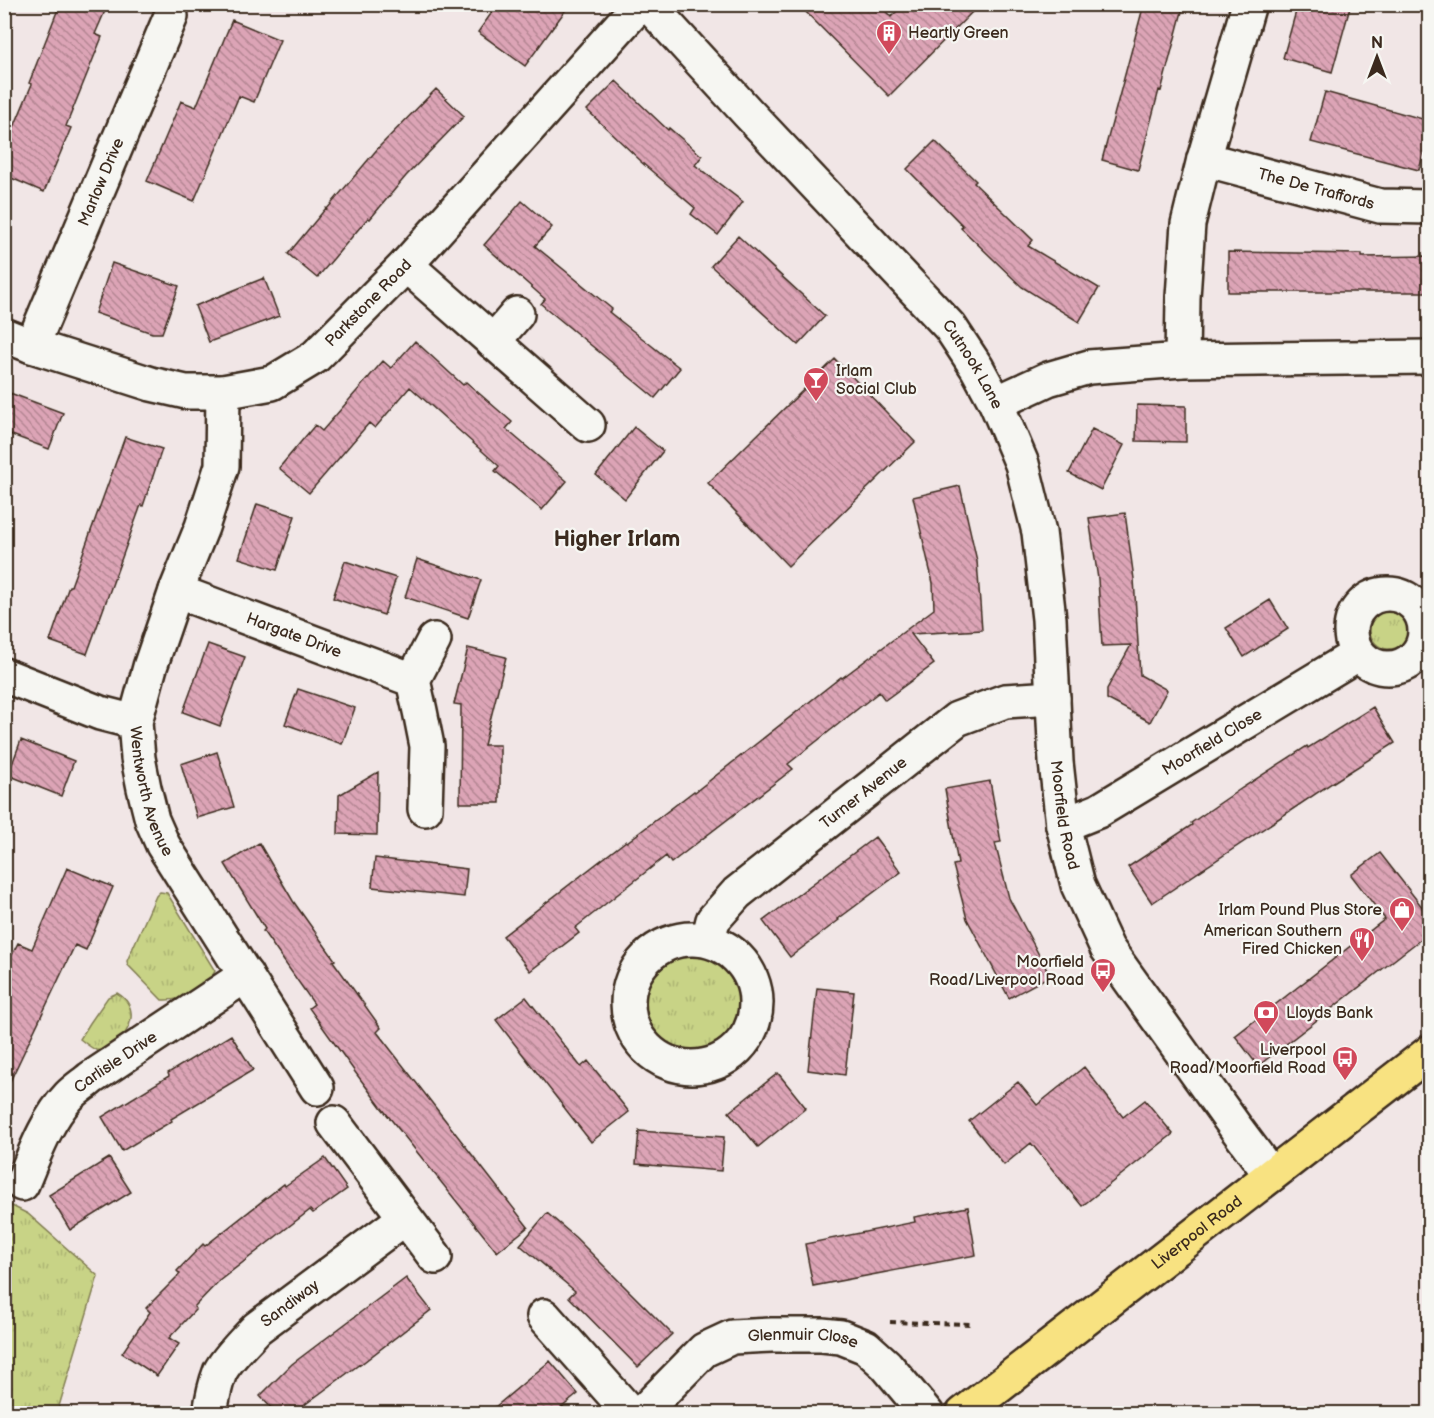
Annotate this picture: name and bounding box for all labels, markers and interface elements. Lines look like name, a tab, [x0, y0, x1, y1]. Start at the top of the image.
building icon: Heartly Green	[874, 18, 904, 56]
place label: Heartly Green	[908, 24, 1009, 43]
north arrow	[1347, 27, 1407, 87]
text: N	[1371, 34, 1383, 53]
street label: Marlow Drive	[74, 135, 128, 229]
street label: The De Traffords	[1256, 164, 1376, 214]
street label: Parkstone Road	[321, 255, 416, 351]
street label: Cutnook Lane	[939, 316, 1007, 412]
place label: Irlam Social Club	[836, 362, 917, 399]
bar icon: Irlam Social Club	[801, 365, 831, 403]
district label: Higher Irlam	[554, 526, 680, 553]
street label: Hargate Drive	[244, 609, 345, 662]
street label: Moorfield Close	[1159, 704, 1266, 780]
street label: Wentworth Avenue	[126, 725, 178, 860]
street label: Turner Avenue	[816, 752, 911, 833]
street label: Moorfield Road	[1046, 759, 1083, 872]
shop icon: Irlam Pound Plus Store	[1387, 895, 1417, 933]
place label: Irlam Pound Plus Store	[1219, 901, 1383, 920]
place label: American Southern Fired Chicken	[1204, 922, 1342, 959]
restaurant icon: American Southern Fired Chicken	[1347, 925, 1377, 963]
place label: Moorfield Road/Liverpool Road	[929, 953, 1084, 990]
bus stop icon: Moorfield Road/Liverpool Road	[1088, 956, 1118, 994]
bank icon: Lloyds Bank	[1251, 998, 1281, 1036]
place label: Lloyds Bank	[1286, 1004, 1373, 1023]
street label: Carlisle Drive	[70, 1027, 161, 1097]
place label: Liverpool Road/Moorfield Road	[1169, 1041, 1326, 1078]
bus stop icon: Liverpool Road/Moorfield Road	[1330, 1044, 1360, 1082]
street label: Liverpool Road	[1148, 1192, 1246, 1274]
street label: Sandiway	[257, 1275, 323, 1331]
street label: Glenmuir Close	[747, 1325, 862, 1353]

